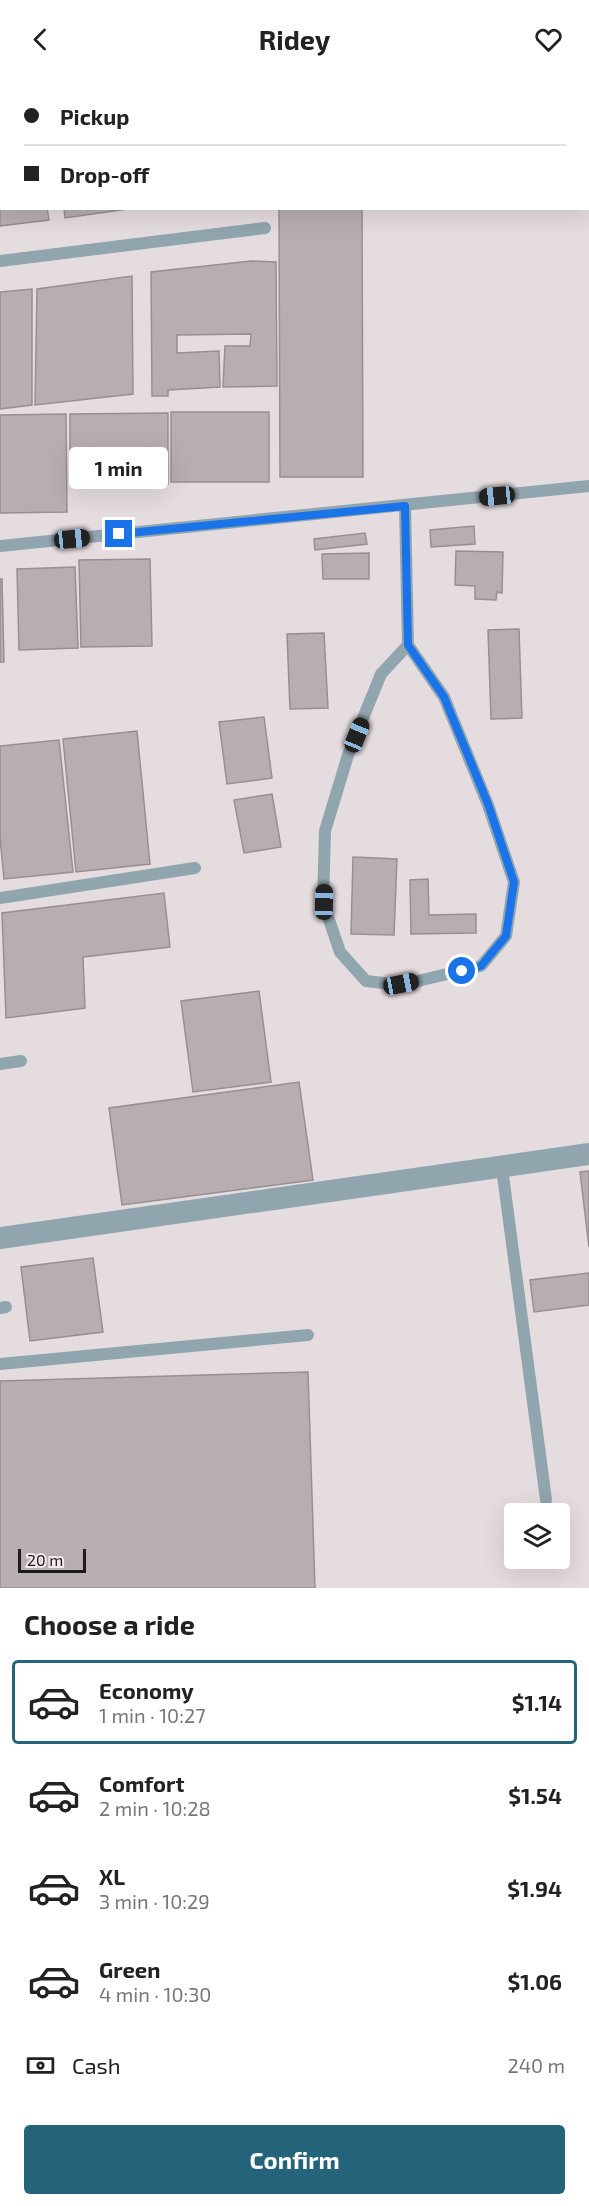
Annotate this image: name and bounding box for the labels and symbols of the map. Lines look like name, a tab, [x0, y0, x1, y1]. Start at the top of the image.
callout: 1 min	[70, 447, 168, 489]
car	[478, 485, 516, 507]
route end	[105, 520, 132, 547]
car	[53, 528, 91, 550]
car	[342, 715, 372, 755]
car	[315, 884, 333, 920]
route start	[448, 957, 475, 984]
car	[382, 972, 420, 996]
scale bar	[18, 1546, 86, 1574]

